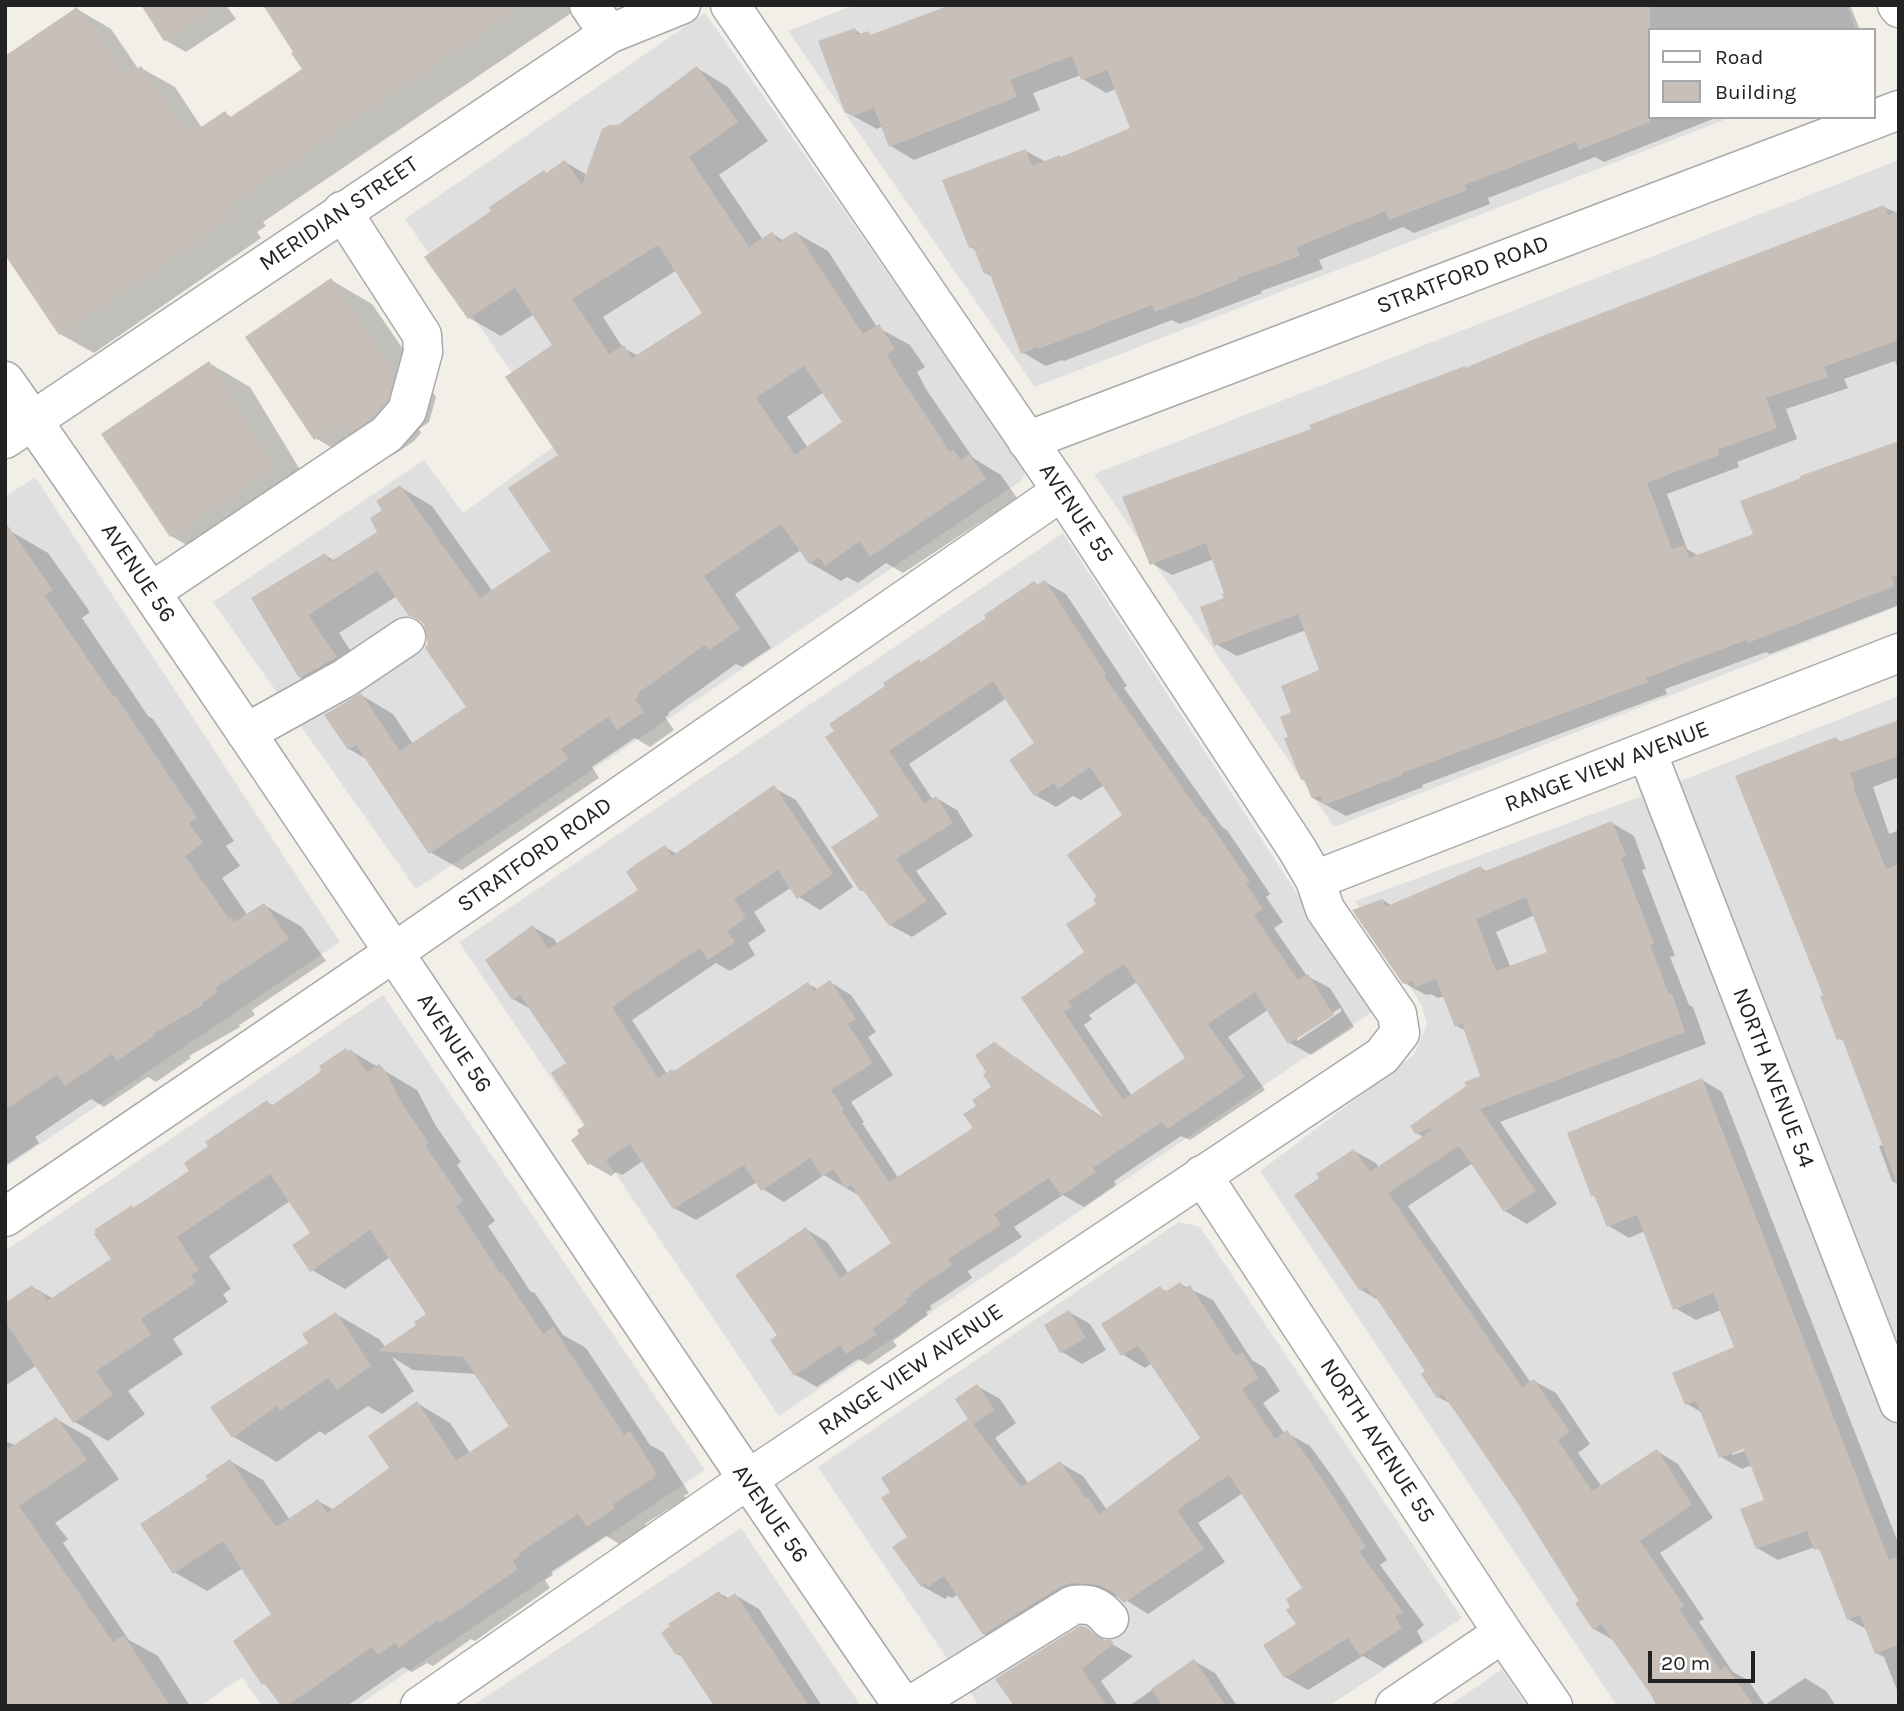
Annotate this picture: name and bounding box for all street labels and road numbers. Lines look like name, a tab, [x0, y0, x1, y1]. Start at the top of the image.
street label: MERIDIAN STREET	[254, 151, 424, 277]
street label: STRATFORD ROAD	[1373, 229, 1553, 321]
street label: AVENUE 55	[1033, 458, 1119, 568]
street label: AVENUE 56	[95, 518, 181, 628]
street label: RANGE VIEW AVENUE	[1501, 715, 1713, 819]
street label: STRATFORD ROAD	[452, 791, 618, 919]
street label: NORTH AVENUE 54	[1726, 984, 1820, 1172]
street label: AVENUE 56	[411, 988, 497, 1098]
street label: RANGE VIEW AVENUE	[813, 1298, 1009, 1442]
street label: NORTH AVENUE 55	[1314, 1354, 1440, 1528]
street label: AVENUE 56	[726, 1460, 814, 1568]

